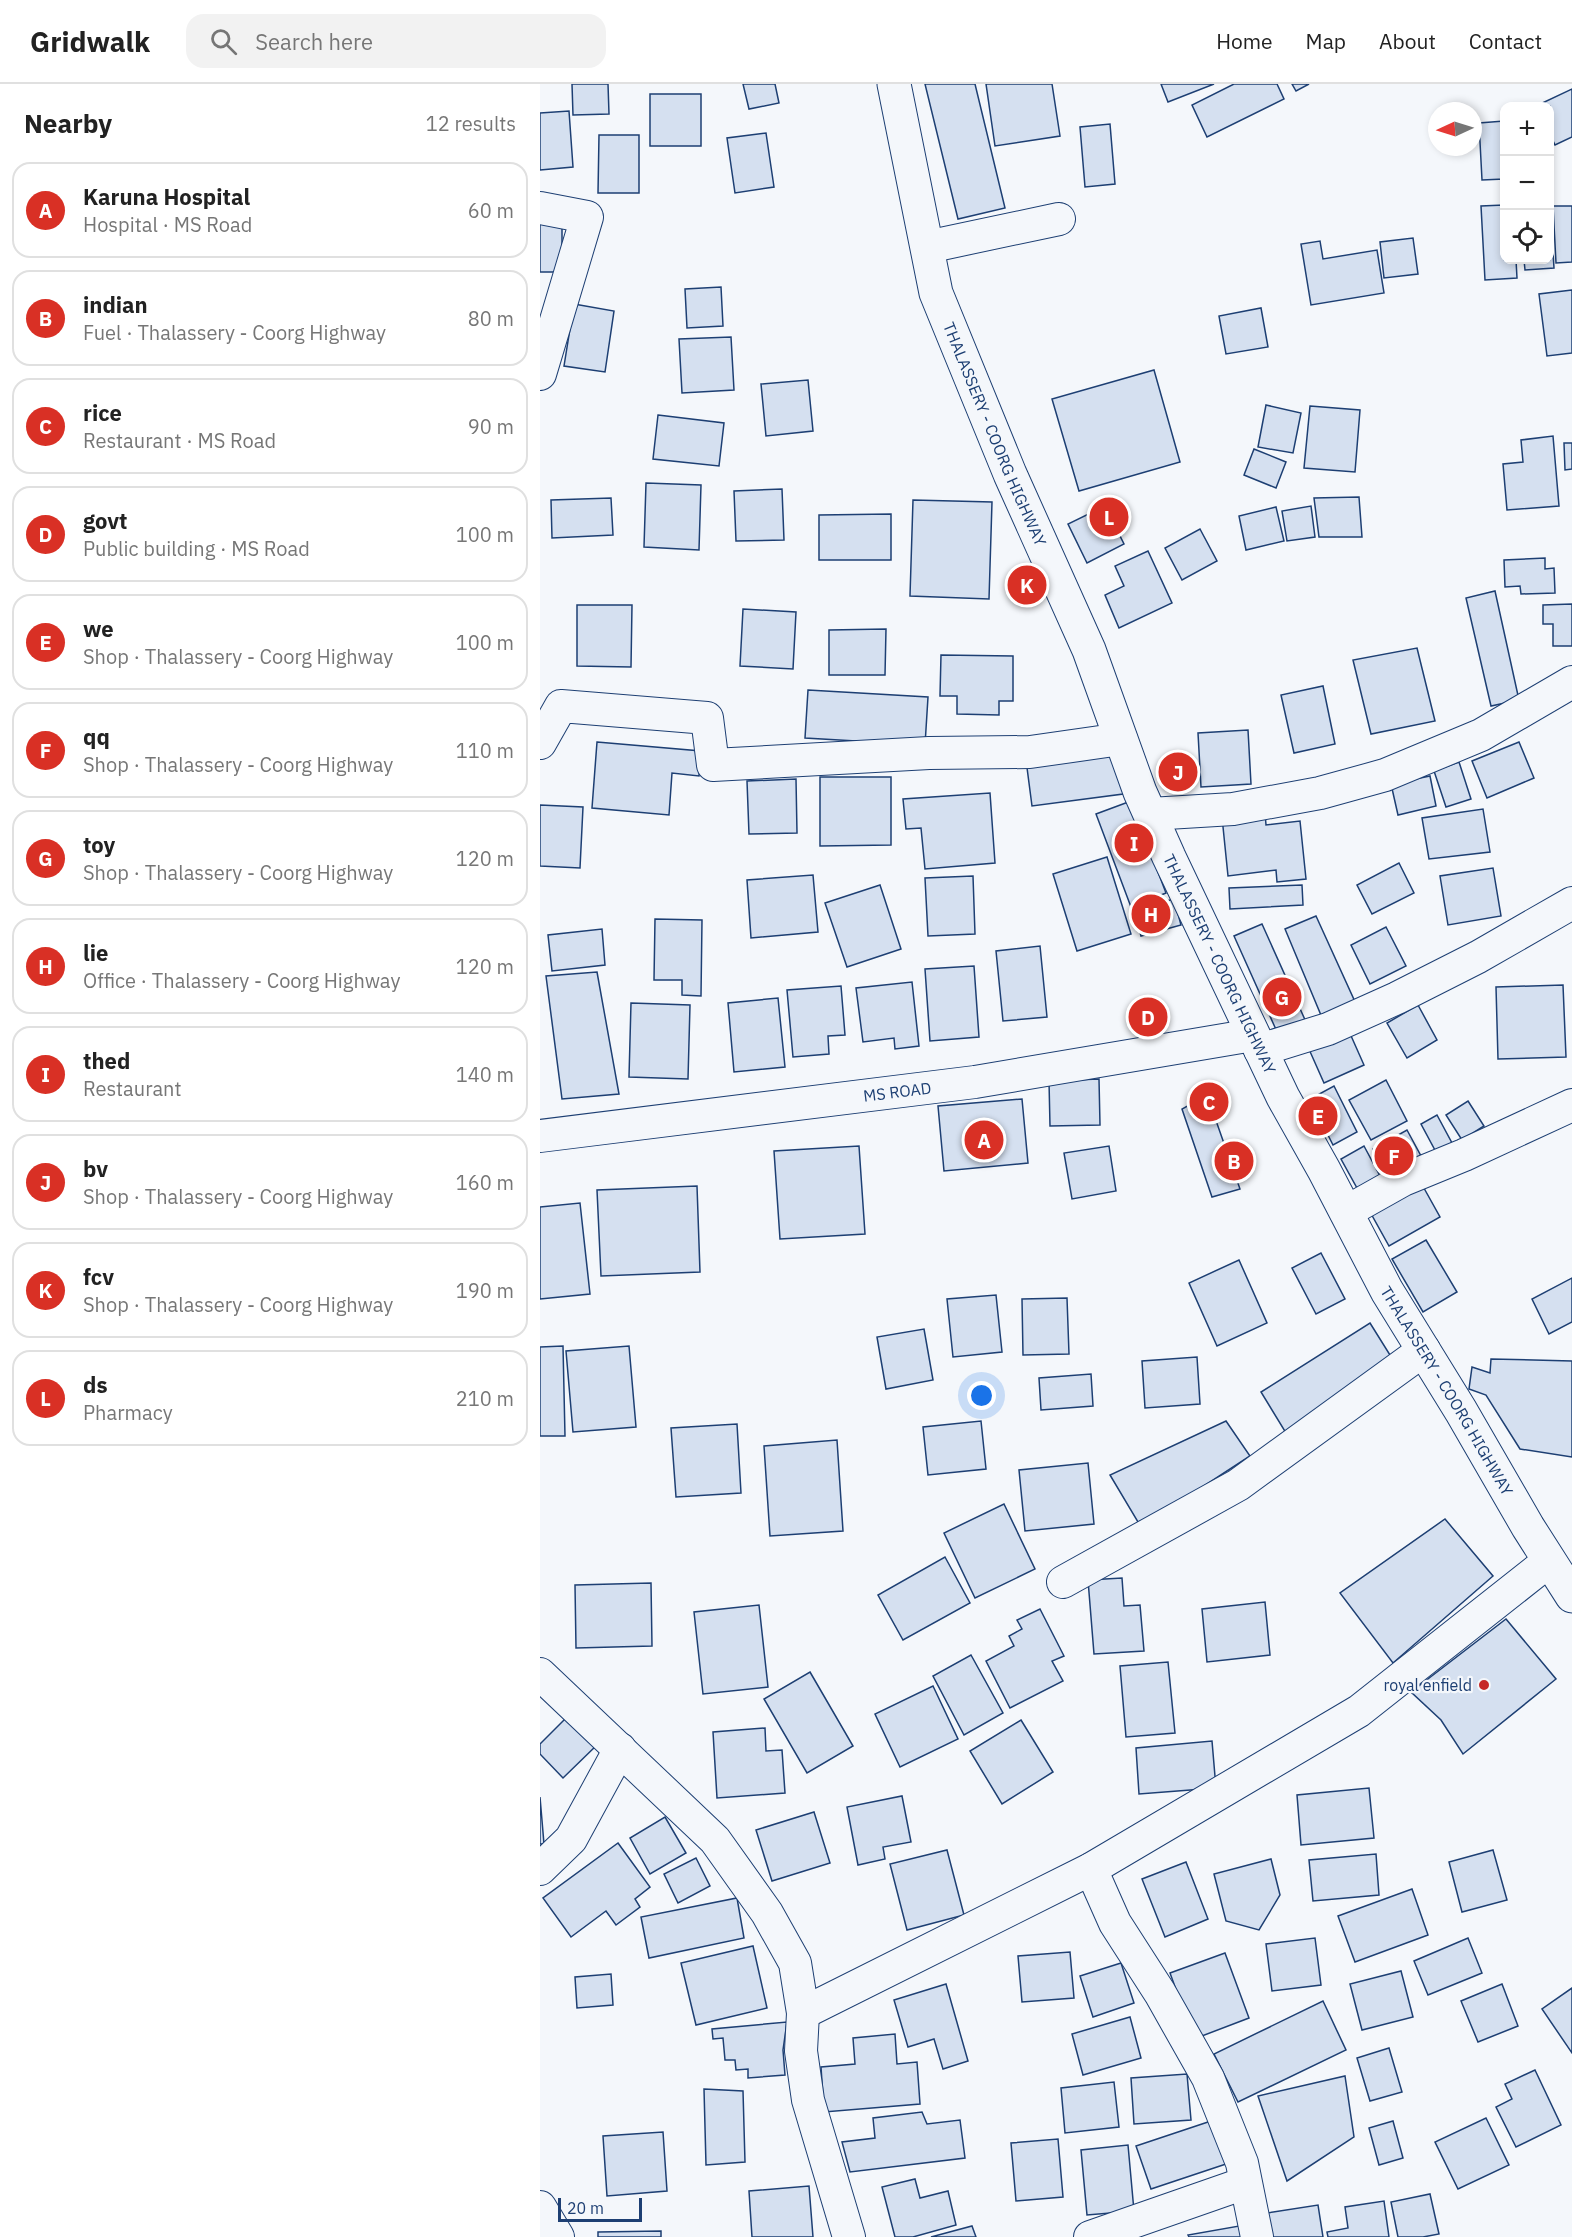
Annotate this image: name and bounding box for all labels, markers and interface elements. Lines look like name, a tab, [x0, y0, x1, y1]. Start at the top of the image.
search box	[186, 14, 606, 68]
text: Gridwalk	[30, 23, 150, 60]
icon: search	[207, 25, 240, 58]
text: Search here	[255, 27, 373, 56]
text: Home	[1216, 27, 1273, 55]
text: Map	[1306, 27, 1346, 55]
text: About	[1379, 27, 1436, 55]
text: Contact	[1469, 27, 1542, 55]
north arrow	[1428, 102, 1482, 156]
map controls	[1500, 102, 1554, 264]
button: +	[1500, 102, 1554, 156]
text: Nearby	[24, 106, 112, 140]
text: 12 results	[426, 110, 516, 137]
button: −	[1500, 156, 1554, 210]
text: Karuna Hospital	[83, 182, 250, 211]
text: A	[39, 197, 52, 224]
text: 60 m	[468, 197, 514, 224]
button: locate	[1500, 210, 1554, 264]
text: Hospital · MS Road	[83, 211, 252, 238]
text: indian	[83, 290, 148, 319]
text: B	[39, 305, 52, 332]
text: 80 m	[468, 305, 514, 332]
text: Fuel · Thalassery - Coorg Highway	[83, 319, 386, 346]
street label: THALASSERY - COORG HIGHWAY	[939, 319, 1051, 549]
text: rice	[83, 398, 122, 427]
text: C	[39, 413, 52, 440]
text: 90 m	[468, 413, 514, 440]
text: Restaurant · MS Road	[83, 427, 276, 454]
pin: L	[1090, 494, 1128, 540]
text: govt	[83, 506, 128, 535]
text: D	[39, 521, 52, 548]
text: 100 m	[456, 521, 514, 548]
text: Public building · MS Road	[83, 535, 310, 562]
pin: K	[1008, 562, 1046, 608]
text: we	[83, 614, 114, 643]
text: E	[39, 629, 52, 656]
text: 100 m	[456, 629, 514, 656]
text: Shop · Thalassery - Coorg Highway	[83, 643, 393, 670]
text: qq	[83, 722, 110, 751]
text: F	[40, 737, 51, 764]
text: 110 m	[456, 737, 514, 764]
pin: J	[1158, 750, 1198, 794]
text: Shop · Thalassery - Coorg Highway	[83, 751, 393, 778]
pin: I	[1114, 820, 1154, 866]
text: toy	[83, 830, 115, 859]
text: G	[38, 845, 53, 872]
text: 120 m	[456, 845, 514, 872]
street label: THALASSERY - COORG HIGHWAY	[1159, 851, 1281, 1077]
text: Shop · Thalassery - Coorg Highway	[83, 859, 393, 886]
pin: H	[1132, 892, 1170, 936]
text: lie	[83, 938, 108, 967]
text: H	[38, 953, 53, 980]
text: 120 m	[456, 953, 514, 980]
text: Office · Thalassery - Coorg Highway	[83, 967, 400, 994]
pin: G	[1262, 974, 1302, 1020]
pin: D	[1128, 994, 1168, 1040]
text: thed	[83, 1046, 130, 1075]
text: I	[41, 1061, 50, 1088]
text: 140 m	[456, 1061, 514, 1088]
text: Restaurant	[83, 1075, 181, 1102]
street label: MS ROAD	[862, 1078, 932, 1106]
pin: C	[1190, 1080, 1228, 1124]
pin: E	[1298, 1094, 1338, 1138]
pin: A	[964, 1118, 1004, 1162]
pin: F	[1374, 1134, 1414, 1178]
pin: B	[1214, 1138, 1254, 1184]
text: bv	[83, 1154, 108, 1183]
text: J	[40, 1169, 51, 1196]
text: 160 m	[456, 1169, 514, 1196]
text: Shop · Thalassery - Coorg Highway	[83, 1183, 393, 1210]
text: fcv	[83, 1262, 114, 1291]
text: K	[39, 1277, 52, 1304]
text: 190 m	[456, 1277, 514, 1304]
street label: THALASSERY - COORG HIGHWAY	[1376, 1282, 1518, 1499]
text: Shop · Thalassery - Coorg Highway	[83, 1291, 393, 1318]
text: ds	[83, 1370, 107, 1399]
your location	[967, 1381, 996, 1410]
text: L	[40, 1385, 51, 1412]
text: 210 m	[456, 1385, 514, 1412]
text: Pharmacy	[83, 1399, 173, 1426]
place label: royal enfield	[1384, 1675, 1472, 1695]
marker: royal enfield	[1477, 1678, 1491, 1692]
scale bar	[558, 2195, 642, 2222]
text: 20 m	[567, 2198, 604, 2218]

